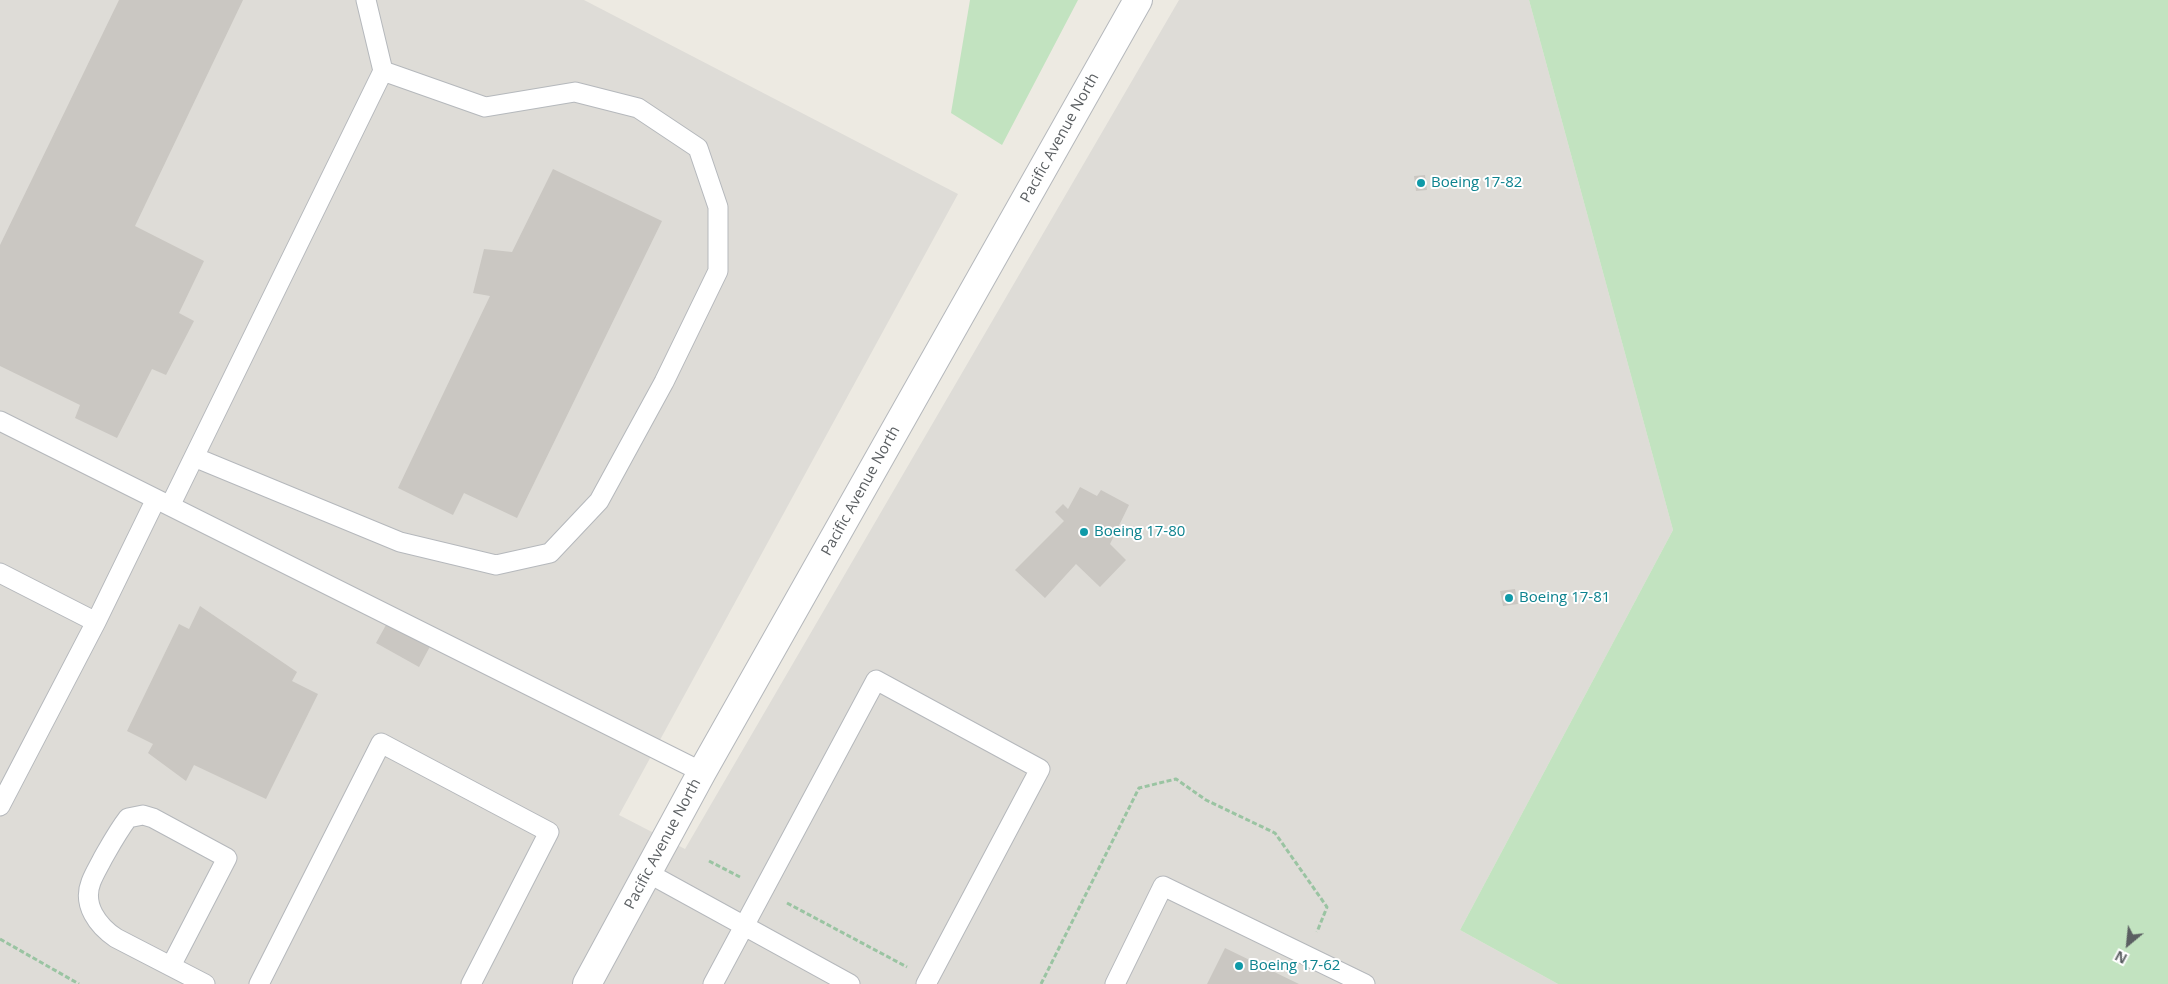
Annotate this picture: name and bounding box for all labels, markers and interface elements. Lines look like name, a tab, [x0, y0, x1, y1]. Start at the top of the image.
street label: Pacific Avenue North	[1017, 70, 1103, 206]
place label: Boeing 17-82	[1431, 174, 1522, 192]
marker: Boeing 17-82	[1415, 177, 1427, 189]
street label: Pacific Avenue North	[818, 423, 904, 559]
place label: Boeing 17-80	[1094, 523, 1185, 541]
marker: Boeing 17-80	[1078, 526, 1090, 538]
place label: Boeing 17-81	[1519, 589, 1610, 607]
marker: Boeing 17-81	[1503, 592, 1515, 604]
street label: Pacific Avenue North	[621, 776, 705, 912]
north arrow	[2103, 919, 2153, 969]
text: N	[2111, 947, 2130, 969]
place label: Boeing 17-62	[1249, 957, 1340, 975]
marker: Boeing 17-62	[1233, 960, 1245, 972]

